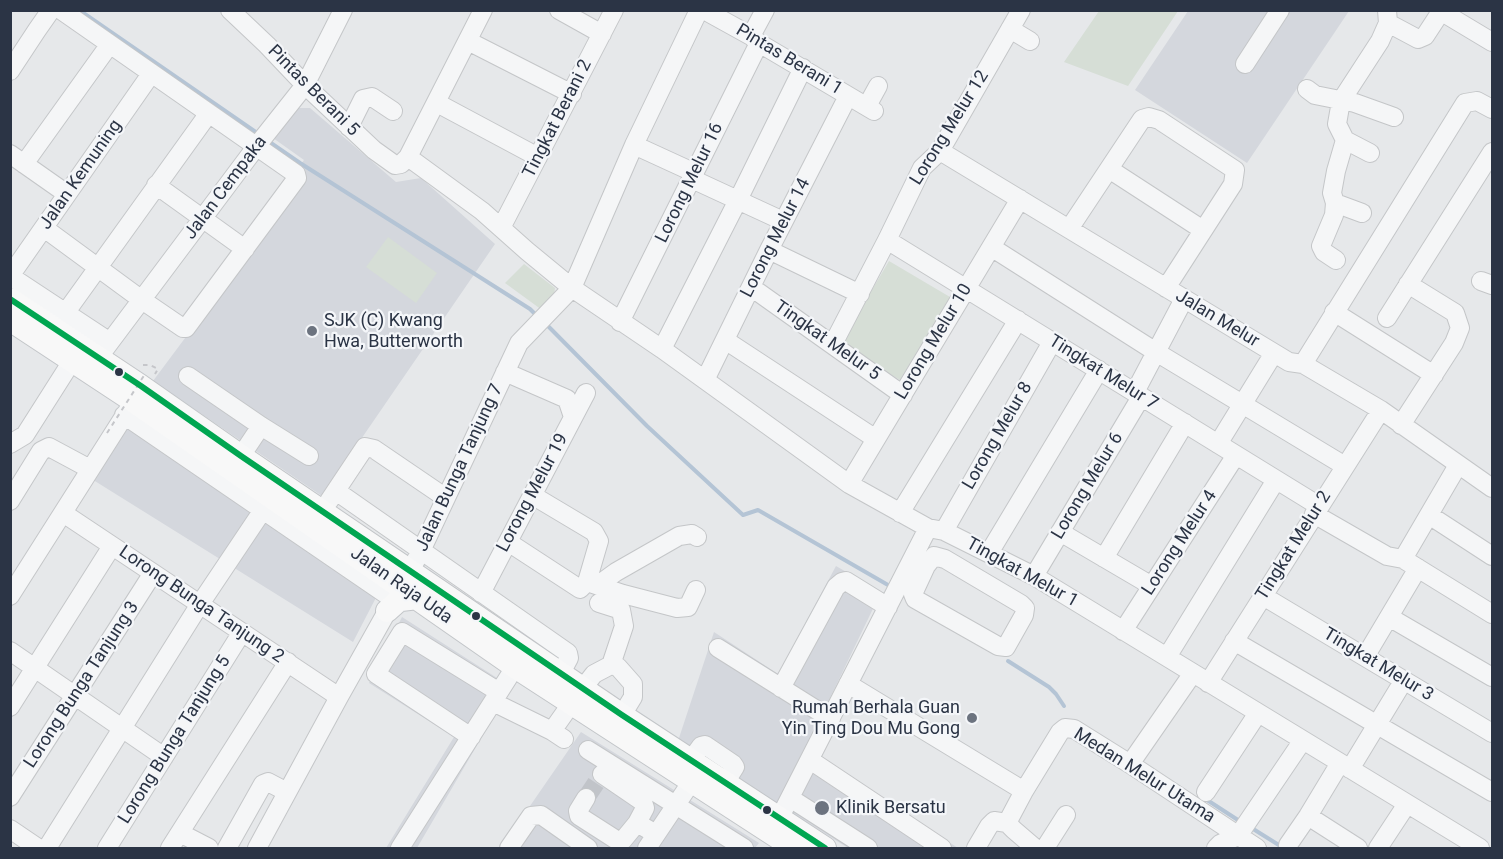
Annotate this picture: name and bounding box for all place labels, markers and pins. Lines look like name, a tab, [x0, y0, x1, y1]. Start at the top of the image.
place label: SJK (C) Kwang Hwa, Butterworth	[324, 310, 463, 352]
marker: SJK (C) Kwang Hwa, Butterworth	[305, 324, 319, 338]
unlabelled marker	[113, 366, 125, 378]
unlabelled marker	[470, 610, 482, 622]
place label: Rumah Berhala Guan Yin Ting Dou Mu Gong	[782, 697, 960, 740]
marker: Rumah Berhala Guan Yin Ting Dou Mu Gong	[965, 711, 979, 725]
place label: Klinik Bersatu	[836, 797, 946, 819]
marker: Klinik Bersatu	[813, 799, 831, 817]
unlabelled marker	[761, 804, 773, 816]

